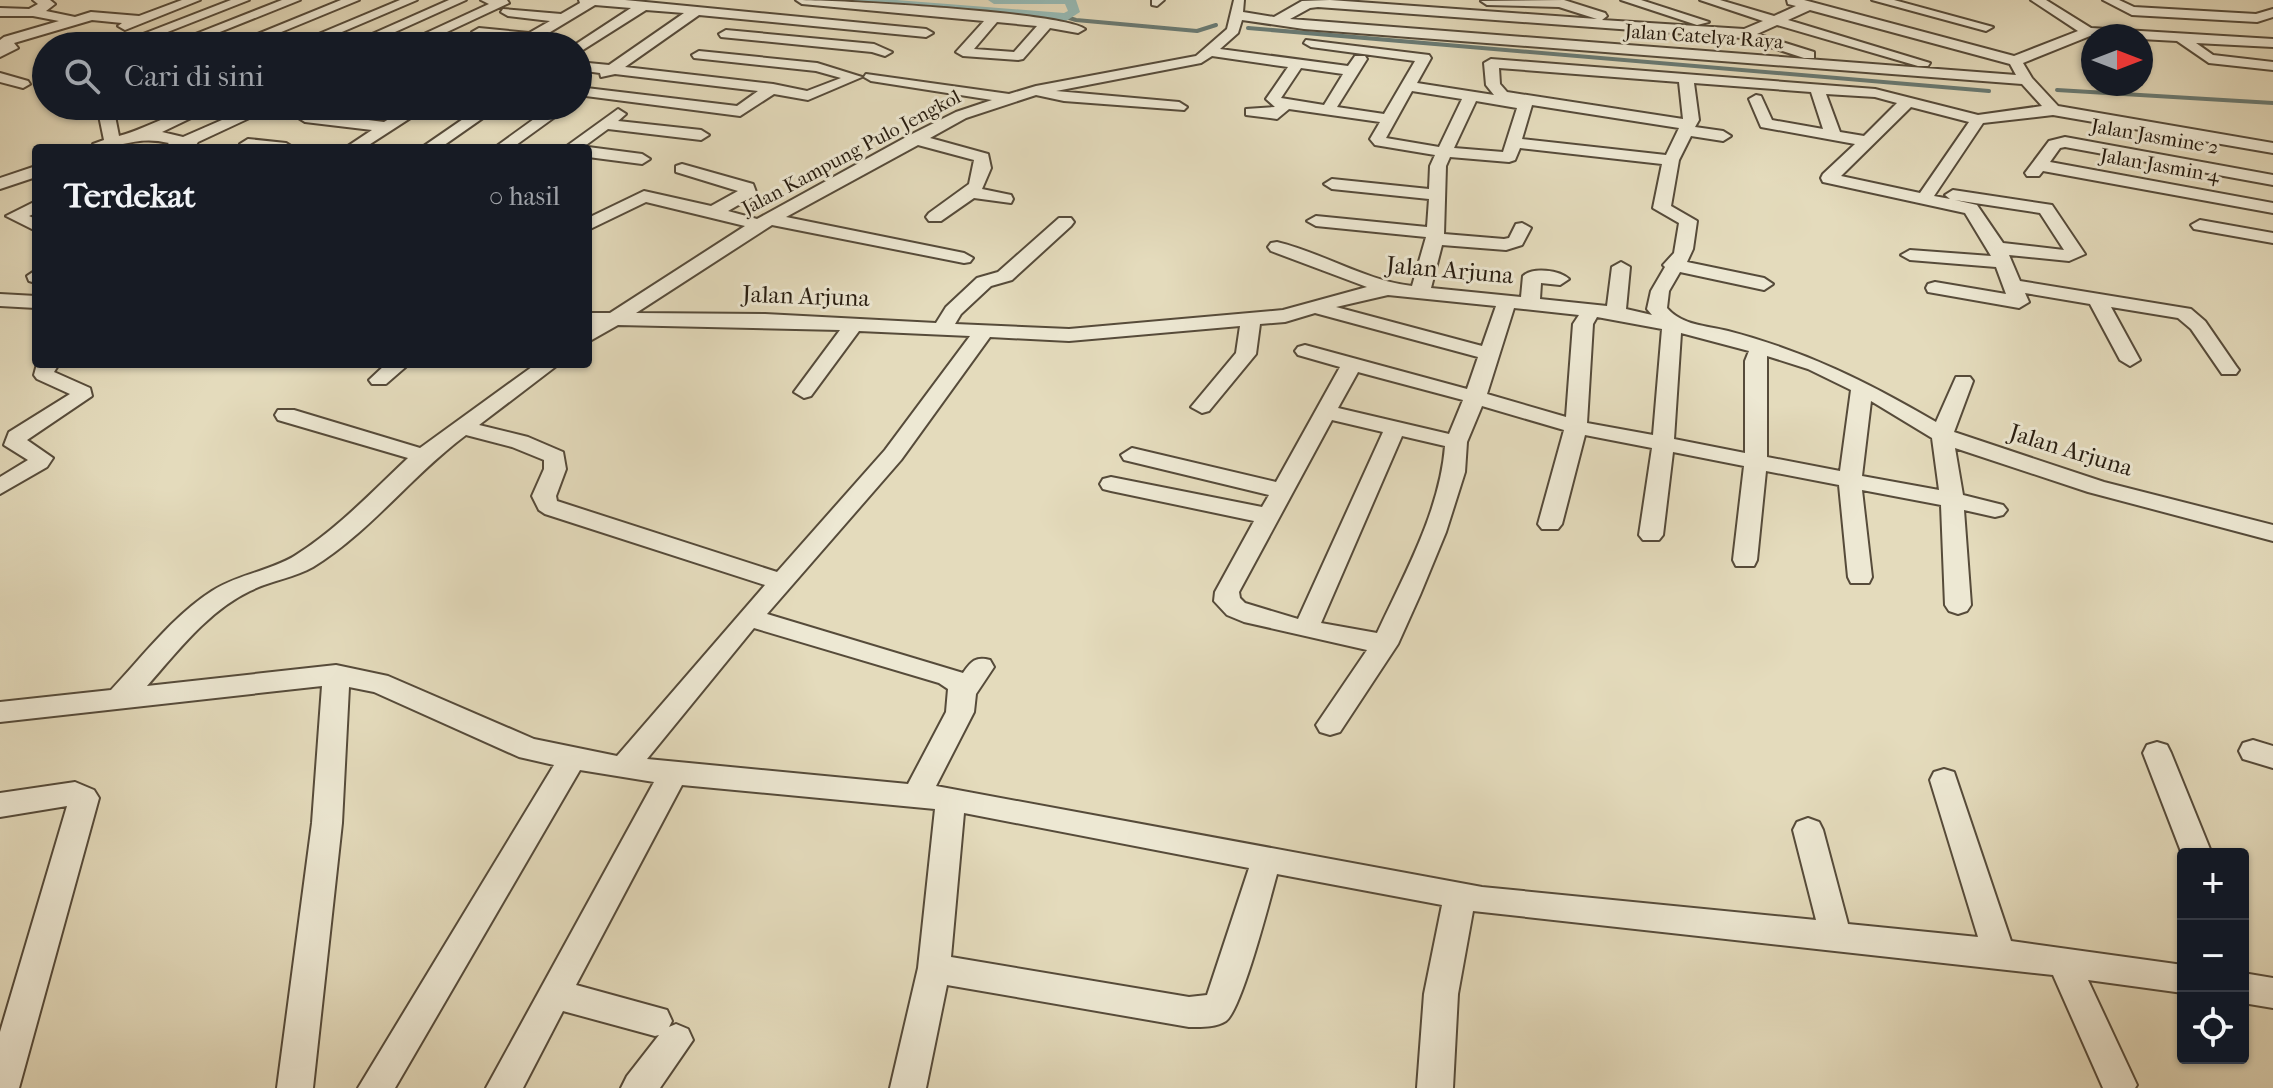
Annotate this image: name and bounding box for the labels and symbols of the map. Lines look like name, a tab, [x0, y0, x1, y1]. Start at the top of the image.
street label: Jalan Catelya Raya	[1622, 19, 1785, 54]
north arrow	[2081, 24, 2153, 96]
street label: Jalan Kampung Pulo Jengkol	[736, 85, 965, 221]
street label: Jalan Jasmine 2	[2087, 114, 2221, 159]
street label: Jalan Jasmin 4	[2096, 143, 2223, 188]
street label: Jalan Arjuna	[1383, 250, 1516, 290]
street label: Jalan Arjuna	[740, 280, 871, 312]
street label: Jalan Arjuna	[2004, 417, 2137, 482]

